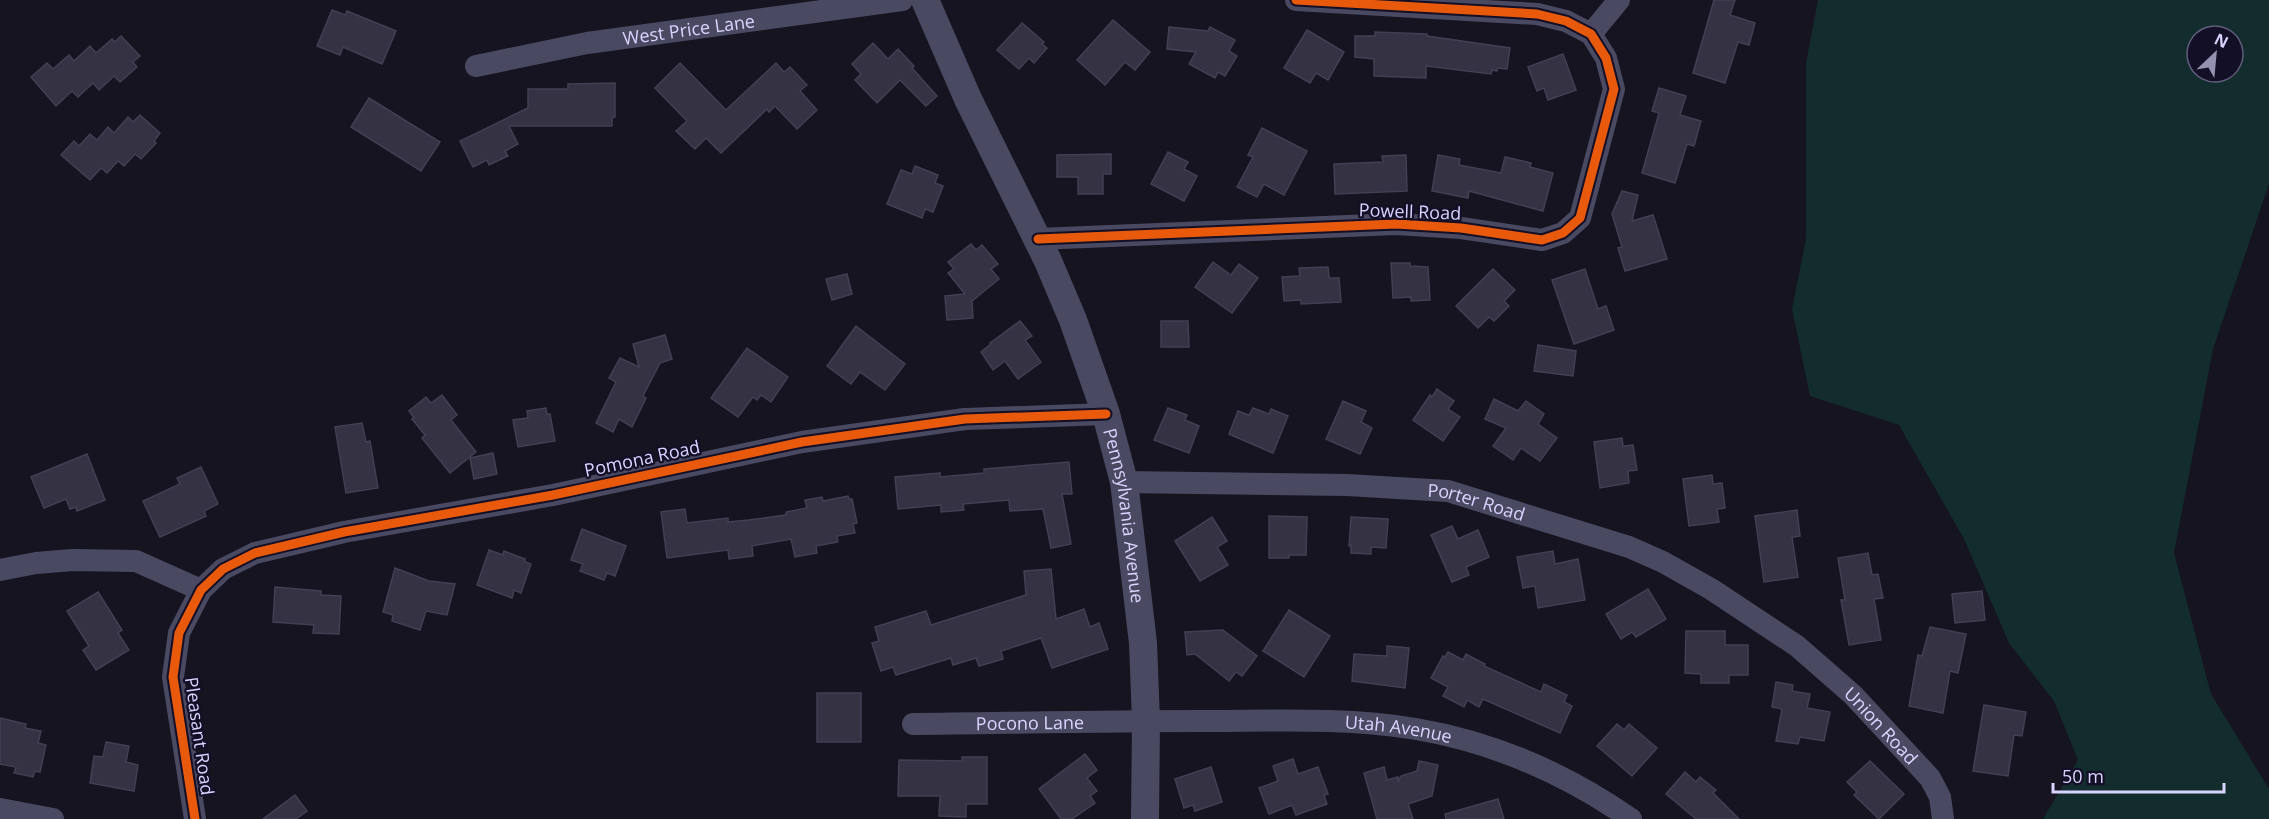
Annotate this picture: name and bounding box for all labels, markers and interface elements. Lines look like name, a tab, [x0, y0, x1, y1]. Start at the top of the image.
street label: West Price Lane	[621, 8, 756, 50]
north arrow	[2185, 24, 2245, 84]
text: N	[2211, 28, 2232, 53]
street label: Powell Road	[1358, 197, 1462, 225]
street label: Pennsylvania Avenue	[1098, 426, 1150, 605]
street label: Pomona Road	[582, 434, 702, 482]
street label: Porter Road	[1427, 478, 1528, 526]
street label: Pleasant Road	[180, 675, 220, 797]
street label: Union Road	[1839, 681, 1923, 770]
street label: Pocono Lane	[976, 710, 1084, 735]
street label: Utah Avenue	[1344, 710, 1455, 748]
scale bar	[2053, 756, 2224, 794]
text: 50 m	[2062, 764, 2104, 788]

